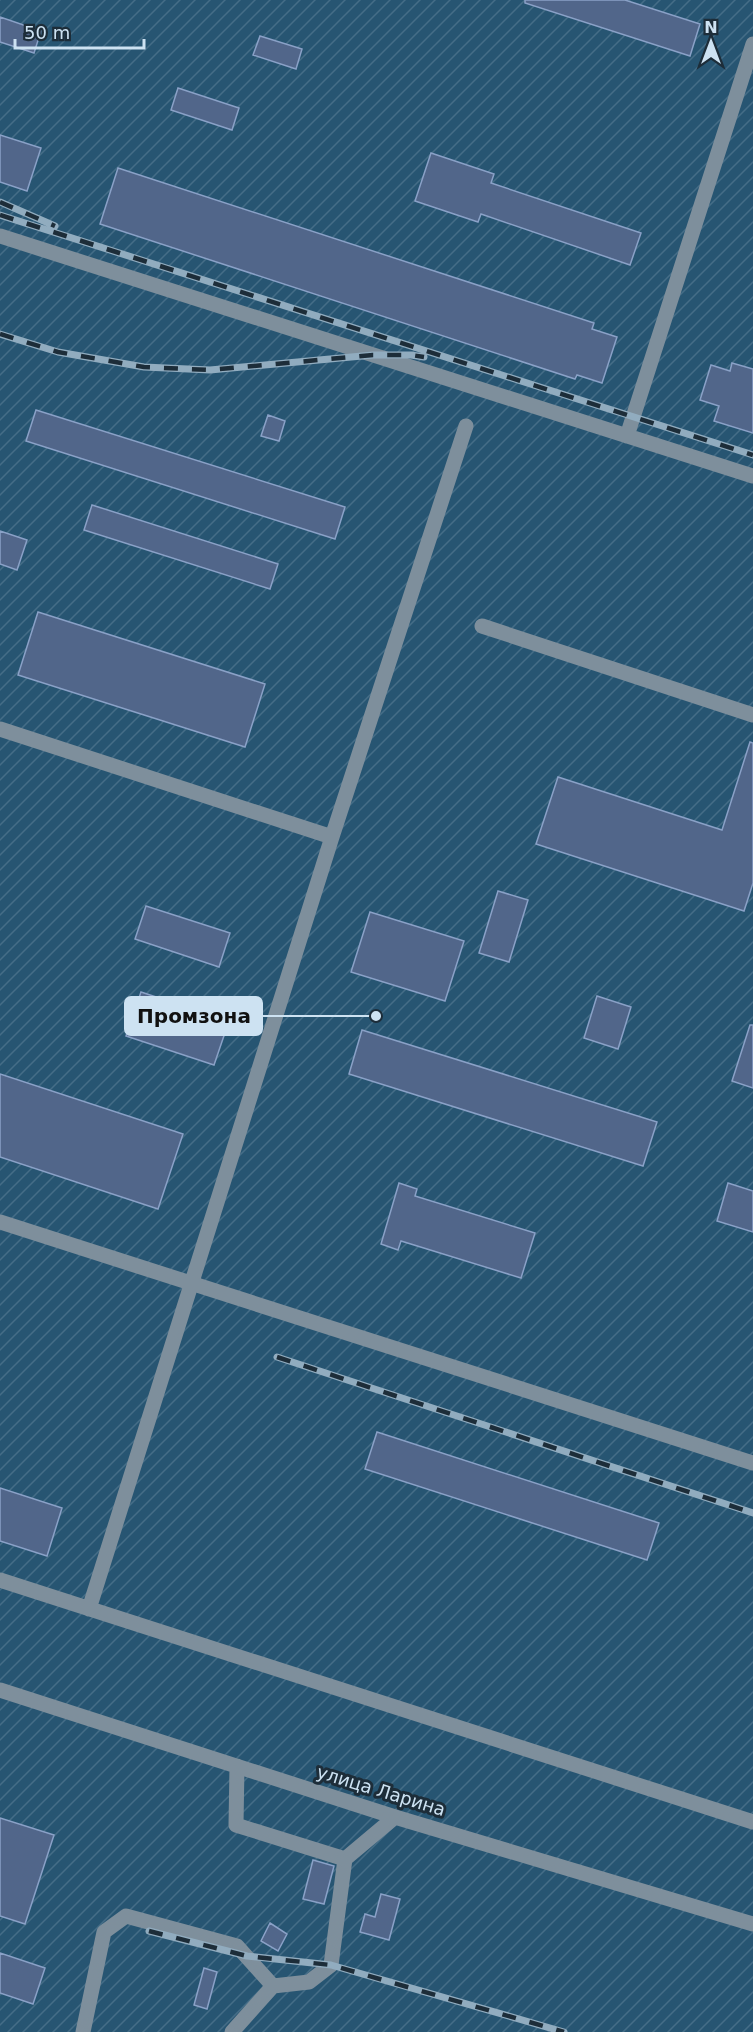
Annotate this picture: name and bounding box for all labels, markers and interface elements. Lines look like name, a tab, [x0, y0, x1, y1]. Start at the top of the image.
scale bar	[15, 12, 144, 50]
north arrow	[681, 12, 741, 72]
text: N	[704, 18, 718, 37]
text: 50 m	[24, 22, 70, 43]
callout: Промзона	[125, 997, 262, 1035]
text: Промзона	[137, 1004, 251, 1028]
street label: улица Ларина	[314, 1761, 448, 1820]

